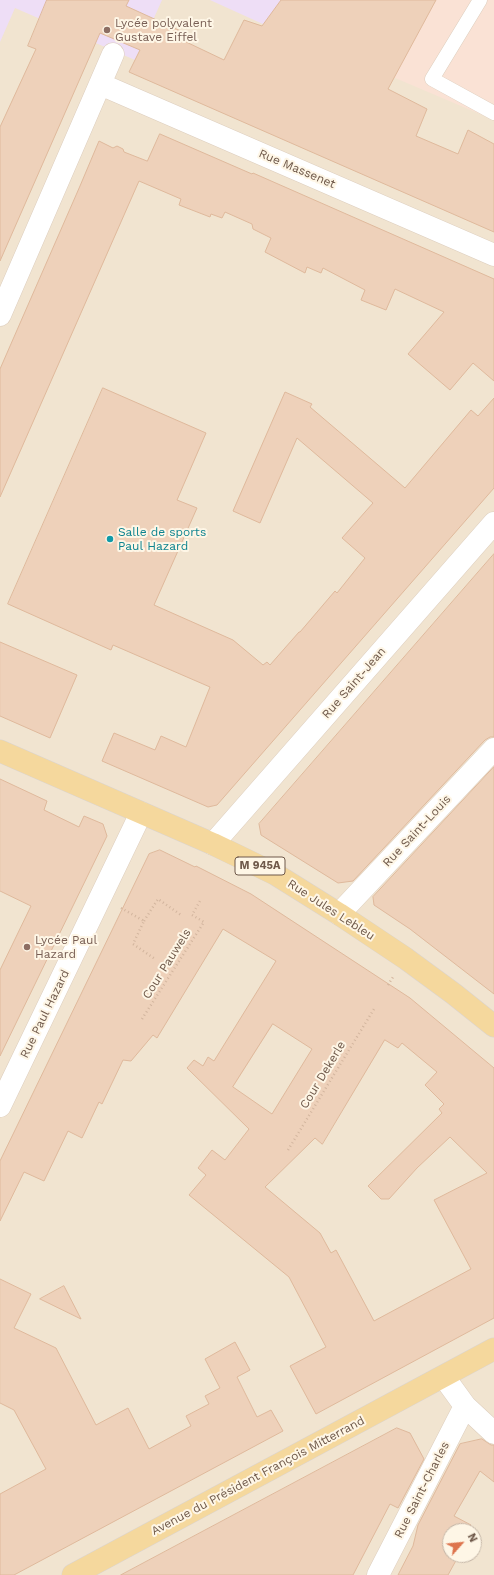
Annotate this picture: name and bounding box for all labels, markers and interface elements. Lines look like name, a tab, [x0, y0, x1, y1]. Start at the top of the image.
place label: Lycée polyvalent Gustave Eiffel	[115, 16, 212, 44]
marker: Lycée polyvalent Gustave Eiffel	[102, 25, 112, 35]
street label: Rue Massenet	[256, 146, 338, 192]
place label: Salle de sports Paul Hazard	[118, 525, 206, 553]
marker: Salle de sports Paul Hazard	[105, 534, 115, 544]
street label: Rue Saint-Jean	[319, 644, 389, 722]
street label: Rue Saint-Louis	[380, 792, 454, 870]
road number: M 945A	[235, 857, 285, 875]
street label: Rue Jules Lebleu	[285, 877, 377, 943]
street label: Cour Pauwels	[140, 926, 194, 1002]
place label: Lycée Paul Hazard	[35, 933, 97, 961]
marker: Lycée Paul Hazard	[22, 942, 32, 952]
street label: Rue Paul Hazard	[17, 967, 73, 1061]
street label: Cour Dekerle	[297, 1039, 349, 1111]
street label: Avenue du Président François Mitterrand	[149, 1413, 367, 1539]
street label: Rue Saint-Charles	[391, 1439, 453, 1541]
north arrow	[442, 1523, 482, 1563]
text: N	[465, 1531, 480, 1544]

